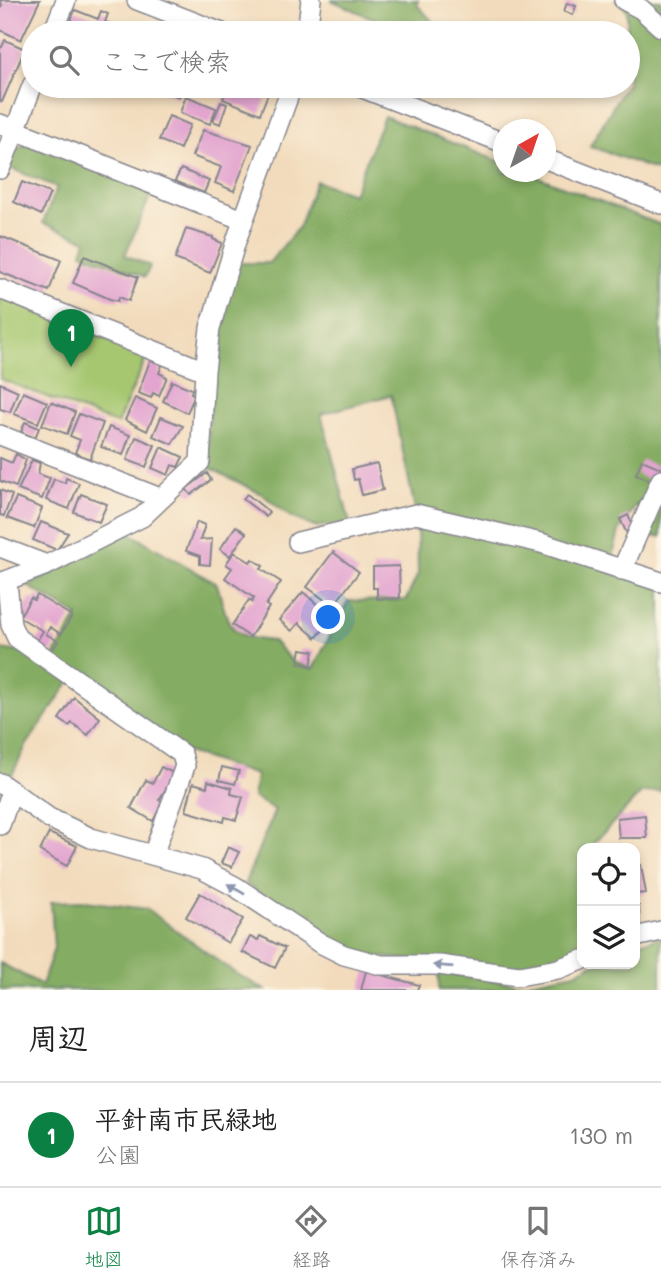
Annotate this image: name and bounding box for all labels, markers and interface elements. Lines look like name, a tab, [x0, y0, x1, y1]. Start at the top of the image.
search box	[21, 21, 640, 98]
icon: search	[45, 41, 83, 79]
text: ここで検索	[101, 44, 231, 78]
north arrow	[493, 119, 556, 182]
pin: 1	[48, 309, 94, 367]
your location	[311, 600, 345, 634]
map controls	[577, 843, 640, 969]
button: locate	[577, 843, 640, 906]
one-way arrow	[227, 882, 246, 895]
button: layers	[577, 906, 640, 969]
one-way arrow	[432, 960, 454, 971]
text: 周辺	[28, 1017, 88, 1057]
text: 平針南市民緑地	[95, 1102, 277, 1136]
text: 1	[46, 1120, 56, 1150]
text: 130 m	[569, 1120, 633, 1150]
text: 公園	[95, 1139, 141, 1169]
tab: 地図	[85, 1202, 123, 1271]
tab: 経路	[292, 1202, 330, 1271]
tab: 保存済み	[500, 1202, 576, 1271]

